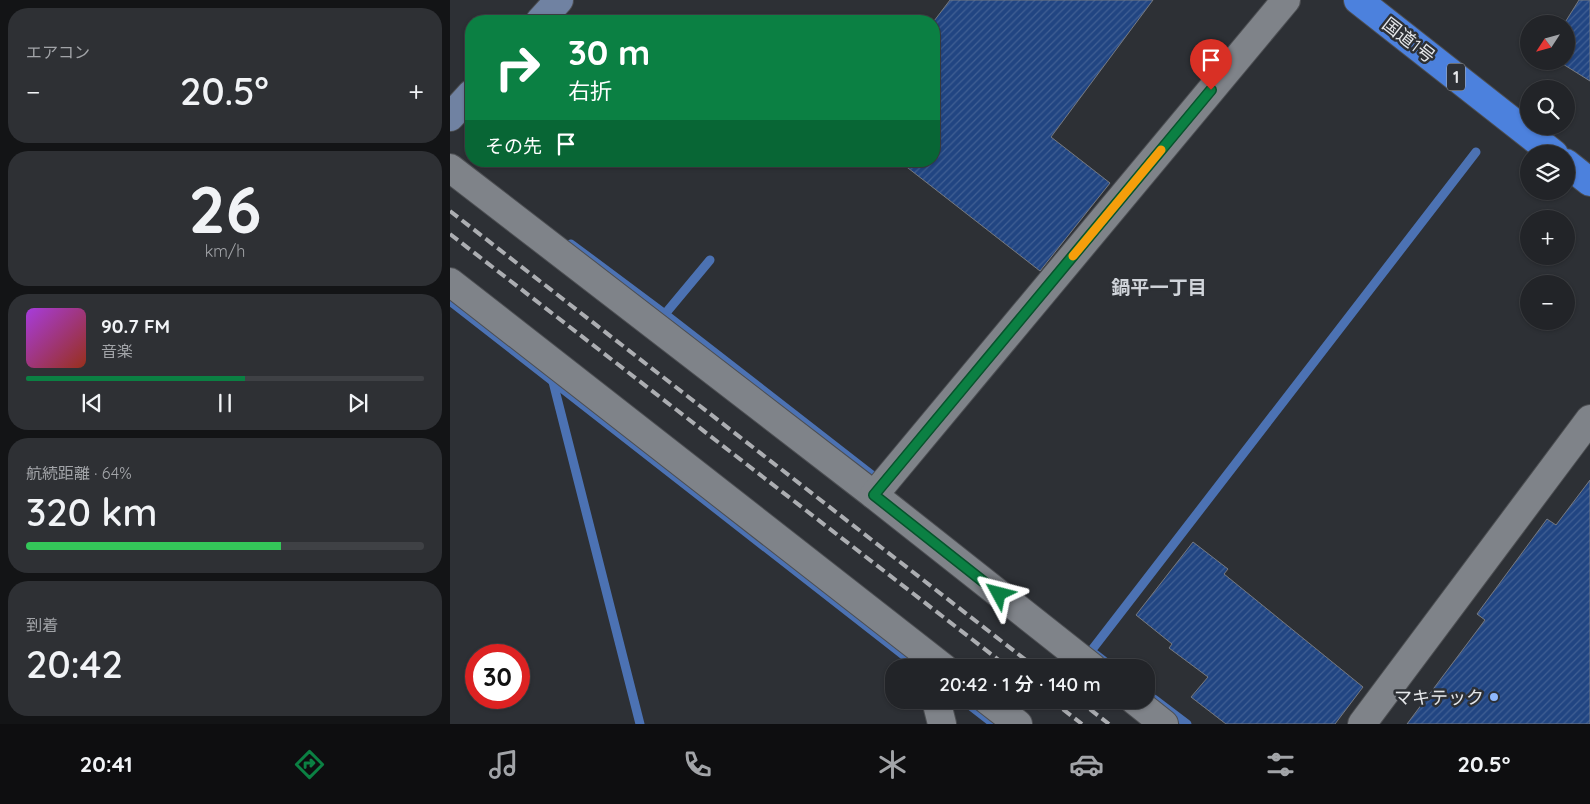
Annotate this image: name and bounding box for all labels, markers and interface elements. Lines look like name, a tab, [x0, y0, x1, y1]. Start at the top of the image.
street label: 国道1号	[1378, 12, 1440, 68]
north arrow	[1520, 15, 1575, 70]
map controls	[1520, 15, 1575, 330]
text: 30 m	[568, 30, 650, 74]
icon: right	[485, 35, 550, 100]
pin	[1190, 39, 1232, 90]
text: エアコン	[26, 42, 90, 62]
icon: arrive	[1197, 46, 1225, 74]
road number: 1	[1447, 64, 1465, 90]
text: 20.5°	[180, 67, 269, 115]
text: −	[26, 74, 41, 109]
text: +	[408, 74, 424, 109]
text: 右折	[568, 77, 612, 105]
button: search	[1520, 80, 1575, 135]
icon: arrive	[552, 130, 580, 158]
text: その先	[485, 134, 542, 158]
button: layers	[1520, 145, 1575, 200]
text: 26	[189, 168, 261, 249]
button: +	[1520, 210, 1575, 265]
text: km/h	[205, 241, 245, 261]
district label: 鍋平一丁目	[1110, 275, 1207, 299]
button: −	[1520, 275, 1575, 330]
text: 90.7 FM	[101, 314, 170, 338]
text: 音楽	[101, 341, 133, 361]
icon: previous	[78, 389, 106, 417]
icon: pause	[211, 389, 239, 417]
icon: next	[344, 389, 372, 417]
text: 航続距離 · 64%	[26, 463, 132, 483]
text: 320 km	[26, 488, 157, 536]
position arrow	[972, 567, 1024, 619]
text: 到着	[26, 615, 58, 635]
text: 20:42	[26, 640, 123, 688]
speed limit sign: 30	[465, 644, 530, 709]
text: 20:42 · 1 分 · 140 m	[939, 672, 1101, 696]
place label: マキテック	[1394, 686, 1484, 709]
marker: マキテック	[1488, 691, 1500, 703]
icon: directions	[292, 747, 327, 782]
icon: music	[486, 747, 521, 782]
icon: phone	[680, 747, 715, 782]
icon: climate	[875, 747, 910, 782]
icon: car	[1069, 747, 1104, 782]
icon: filters	[1263, 747, 1298, 782]
text: 20:41	[80, 750, 133, 778]
text: 20.5°	[1457, 750, 1510, 778]

